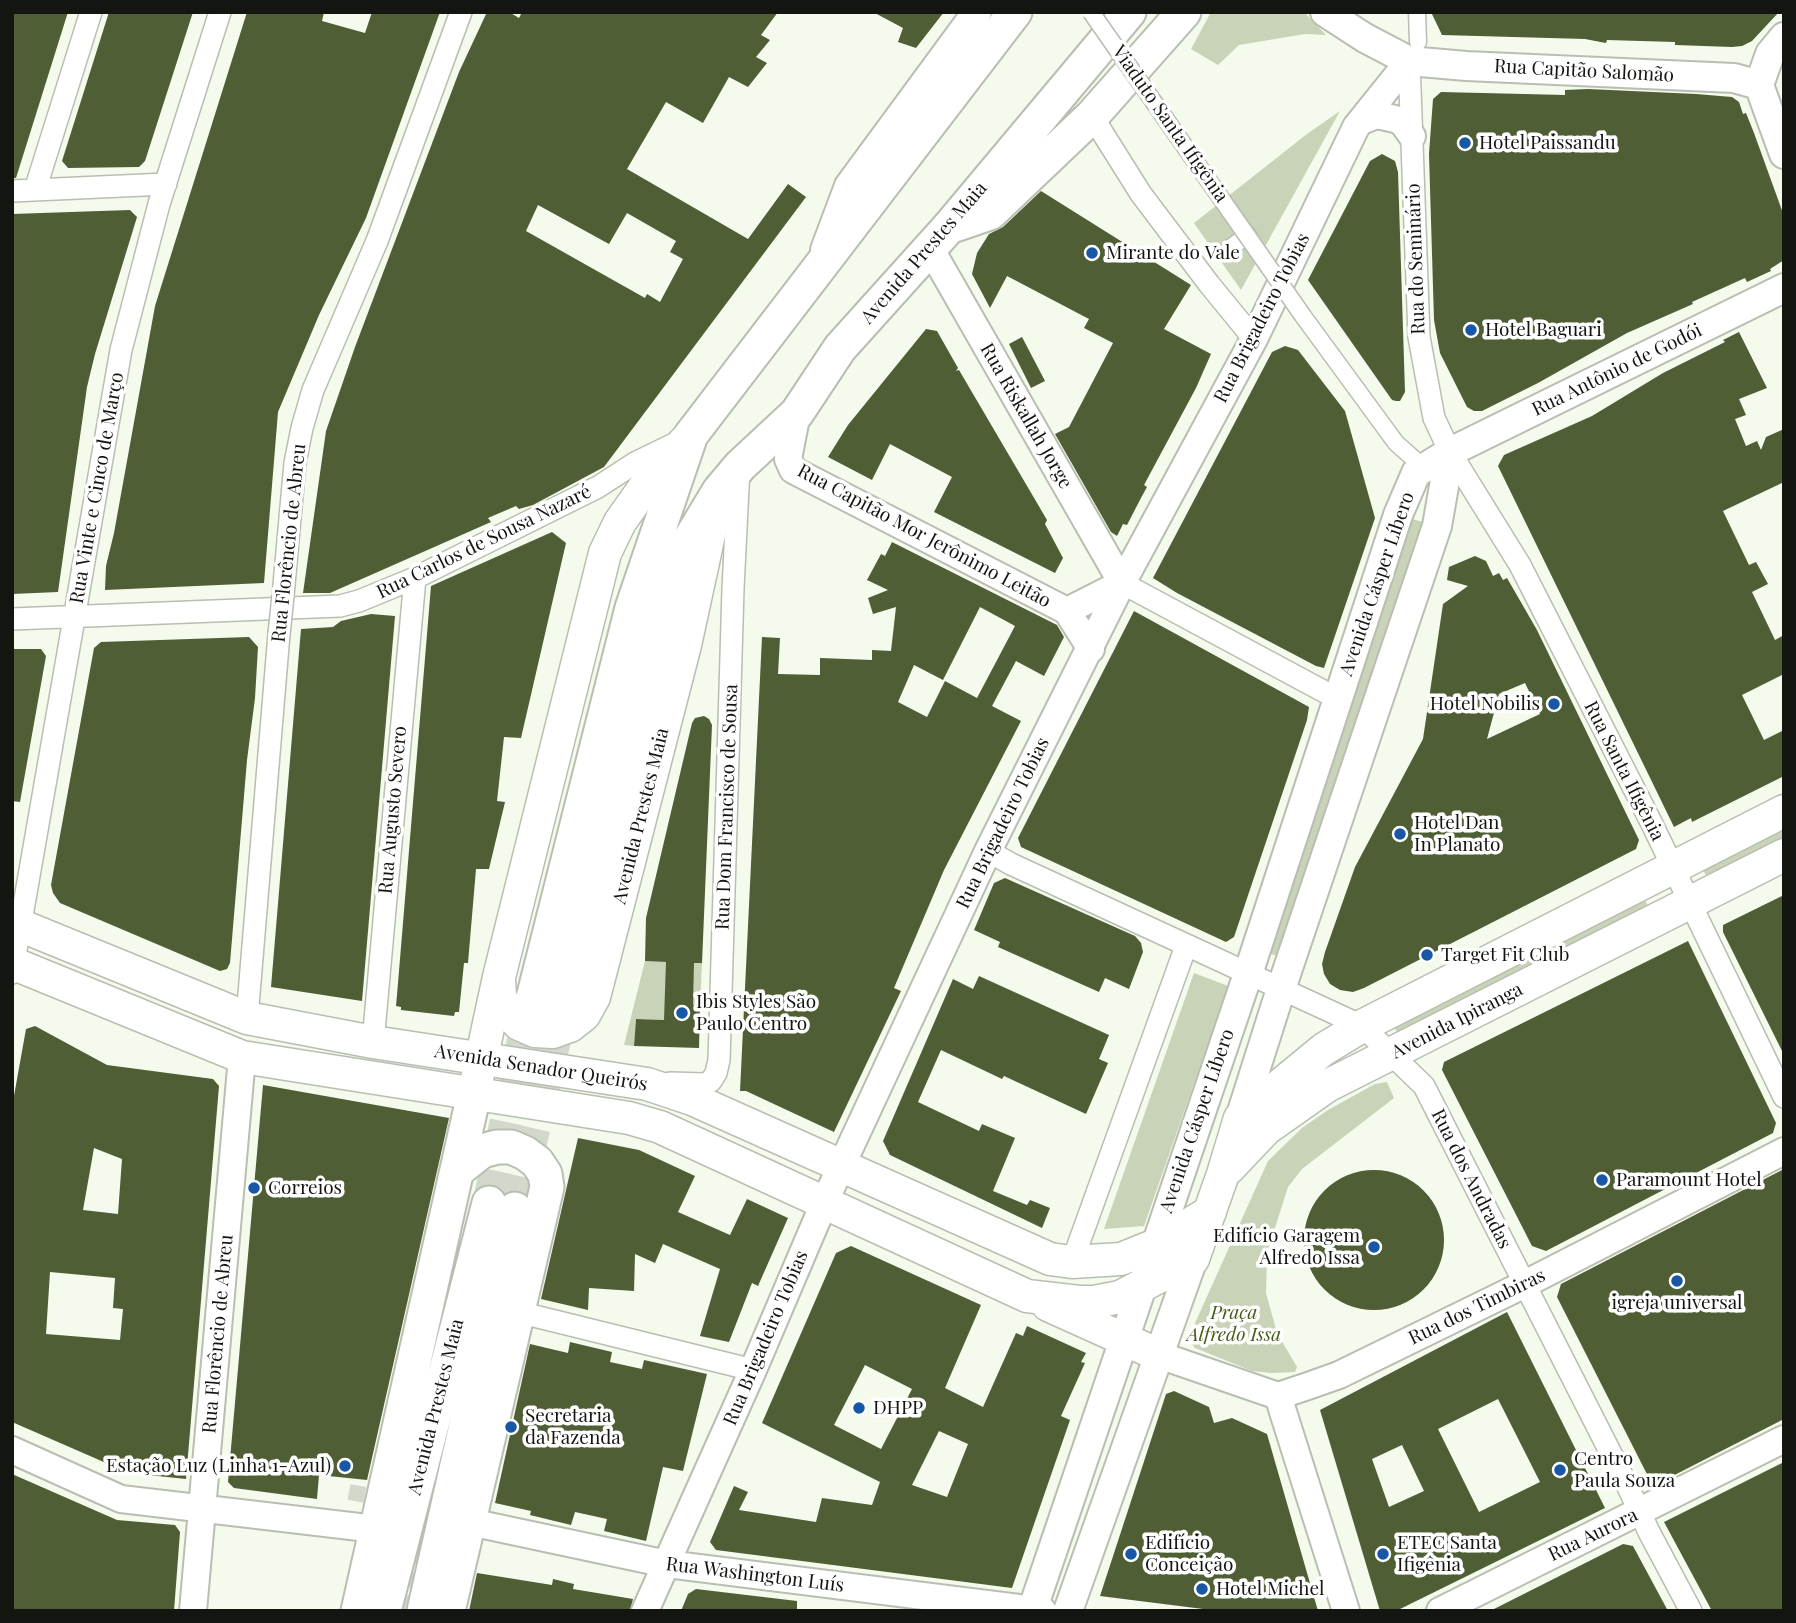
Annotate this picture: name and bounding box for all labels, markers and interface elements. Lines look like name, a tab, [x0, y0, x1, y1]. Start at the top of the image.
street label: Viaduto Santa Ifigênia	[1107, 41, 1233, 207]
street label: Rua Capitão Salomão	[1493, 55, 1675, 87]
place label: Hotel Paissandu	[1479, 132, 1616, 154]
marker: Hotel Paissandu	[1457, 135, 1473, 151]
street label: Avenida Prestes Maia	[856, 177, 992, 329]
street label: Rua do Seminário	[1402, 183, 1430, 335]
street label: Rua Brigadeiro Tobias	[1209, 229, 1315, 407]
place label: Mirante do Vale	[1106, 242, 1240, 264]
marker: Mirante do Vale	[1084, 245, 1100, 261]
place label: Hotel Baguari	[1485, 319, 1602, 341]
street label: Rua Antônio de Godói	[1528, 319, 1706, 421]
marker: Hotel Baguari	[1463, 322, 1479, 338]
street label: Rua Riskallah Jorge	[975, 339, 1077, 493]
street label: Rua Vinte e Cinco de Março	[65, 370, 129, 606]
street label: Rua Florêncio de Abreu	[267, 443, 311, 643]
street label: Rua Capitão Mor Jerônimo Leitão	[793, 459, 1055, 613]
street label: Rua Carlos de Sousa Nazaré	[373, 480, 595, 604]
street label: Avenida Cásper Líbero	[1335, 489, 1419, 679]
street label: Rua Dom Francisco de Sousa	[711, 684, 743, 930]
place label: Hotel Nobilis	[1430, 693, 1540, 715]
marker: Hotel Nobilis	[1546, 696, 1562, 712]
street label: Rua Santa Ifigênia	[1579, 697, 1669, 845]
street label: Rua Augusto Severo	[374, 725, 412, 895]
street label: Avenida Prestes Maia	[608, 726, 674, 906]
street label: Rua Brigadeiro Tobias	[952, 734, 1054, 912]
place label: Hotel Dan In Planato	[1414, 812, 1500, 856]
marker: Hotel Dan In Planato	[1392, 826, 1408, 842]
place label: Target Fit Club	[1441, 944, 1569, 966]
marker: Target Fit Club	[1419, 947, 1435, 963]
street label: Avenida Ipiranga	[1388, 978, 1526, 1064]
place label: Ibis Styles São Paulo Centro	[696, 991, 816, 1035]
marker: Ibis Styles São Paulo Centro	[674, 1005, 690, 1021]
street label: Avenida Cásper Líbero	[1155, 1026, 1239, 1216]
street label: Avenida Senador Queirós	[433, 1040, 649, 1096]
street label: Rua dos Andradas	[1426, 1105, 1516, 1253]
place label: Paramount Hotel	[1616, 1169, 1762, 1191]
marker: Paramount Hotel	[1594, 1172, 1610, 1188]
place label: Correios	[268, 1177, 342, 1199]
marker: Correios	[246, 1180, 262, 1196]
place label: Edifício Garagem Alfredo Issa	[1213, 1225, 1360, 1269]
street label: Rua Florêncio de Abreu	[198, 1234, 238, 1434]
marker: Edifício Garagem Alfredo Issa	[1366, 1239, 1382, 1255]
street label: Rua Brigadeiro Tobias	[719, 1247, 813, 1429]
street label: Rua dos Timbiras	[1405, 1264, 1549, 1350]
marker: igreja universal	[1669, 1273, 1685, 1289]
place label: igreja universal	[1611, 1292, 1743, 1314]
park label: Praça Alfredo Issa	[1187, 1302, 1281, 1346]
street label: Avenida Prestes Maia	[403, 1317, 469, 1497]
place label: DHPP	[873, 1397, 923, 1419]
marker: DHPP	[851, 1400, 867, 1416]
place label: Secretaria da Fazenda	[525, 1405, 621, 1449]
marker: Secretaria da Fazenda	[503, 1419, 519, 1435]
place label: Centro Paula Souza	[1574, 1448, 1675, 1492]
place label: Estação Luz (Linha 1-Azul)	[106, 1455, 331, 1477]
marker: Estação Luz (Linha 1-Azul)	[337, 1458, 353, 1474]
marker: Centro Paula Souza	[1552, 1462, 1568, 1478]
street label: Rua Aurora	[1545, 1504, 1641, 1566]
place label: Edifício Conceição	[1145, 1532, 1233, 1576]
place label: ETEC Santa Ifigênia	[1397, 1532, 1497, 1576]
marker: Edifício Conceição	[1123, 1546, 1139, 1562]
marker: ETEC Santa Ifigênia	[1375, 1546, 1391, 1562]
street label: Rua Washington Luís	[665, 1553, 845, 1597]
place label: Hotel Michel	[1216, 1578, 1325, 1600]
marker: Hotel Michel	[1194, 1581, 1210, 1597]

